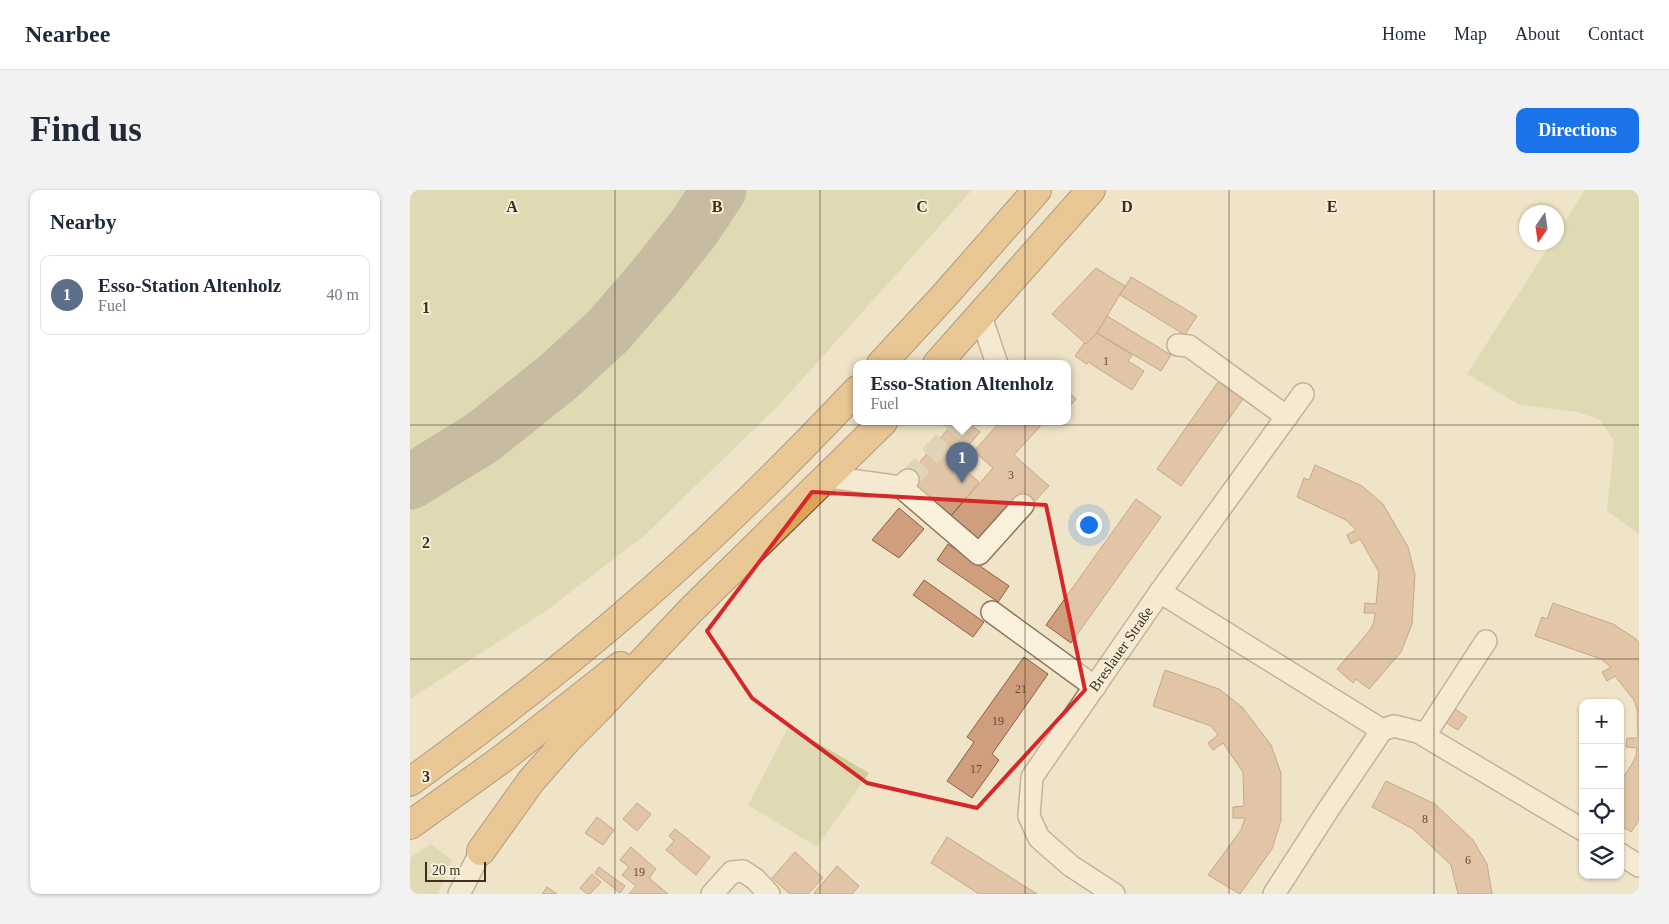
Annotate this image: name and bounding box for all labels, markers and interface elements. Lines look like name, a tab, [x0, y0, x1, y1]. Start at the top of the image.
text: Nearbee	[25, 21, 110, 47]
text: Home	[1382, 24, 1426, 44]
text: Map	[1454, 24, 1487, 44]
text: About	[1515, 24, 1560, 44]
text: Contact	[1588, 24, 1644, 44]
button: Directions	[1516, 108, 1639, 153]
text: Find us	[30, 110, 142, 149]
text: A	[506, 198, 518, 215]
text: B	[712, 198, 723, 215]
text: C	[916, 198, 928, 215]
text: D	[1121, 198, 1133, 215]
text: E	[1327, 198, 1337, 215]
north arrow	[1519, 205, 1564, 250]
text: Nearby	[50, 210, 117, 234]
text: Esso-Station Altenholz	[98, 275, 281, 296]
text: 1	[63, 286, 71, 303]
text: 40 m	[327, 286, 359, 303]
text: Fuel	[98, 297, 126, 314]
text: 1	[422, 299, 430, 316]
house number: 1	[1103, 354, 1109, 368]
popup	[853, 360, 1071, 425]
text: Esso-Station Altenholz	[870, 373, 1054, 394]
text: Fuel	[870, 395, 899, 412]
pin: 1	[946, 442, 978, 483]
house number: 3	[1008, 468, 1014, 482]
your location	[1076, 512, 1102, 538]
text: 2	[422, 534, 430, 551]
street label: Breslauer Straße	[1086, 603, 1156, 694]
house number: 21	[1015, 682, 1027, 696]
map controls	[1579, 699, 1624, 879]
button: +	[1579, 699, 1624, 744]
house number: 19	[992, 714, 1004, 728]
button: −	[1579, 744, 1624, 789]
house number: 17	[970, 762, 982, 776]
text: 3	[422, 768, 430, 785]
button: locate	[1579, 789, 1624, 834]
house number: 8	[1422, 812, 1428, 826]
button: layers	[1579, 834, 1624, 879]
house number: 6	[1465, 853, 1471, 867]
scale bar	[425, 859, 486, 882]
text: 20 m	[432, 863, 460, 878]
house number: 19	[633, 865, 645, 879]

